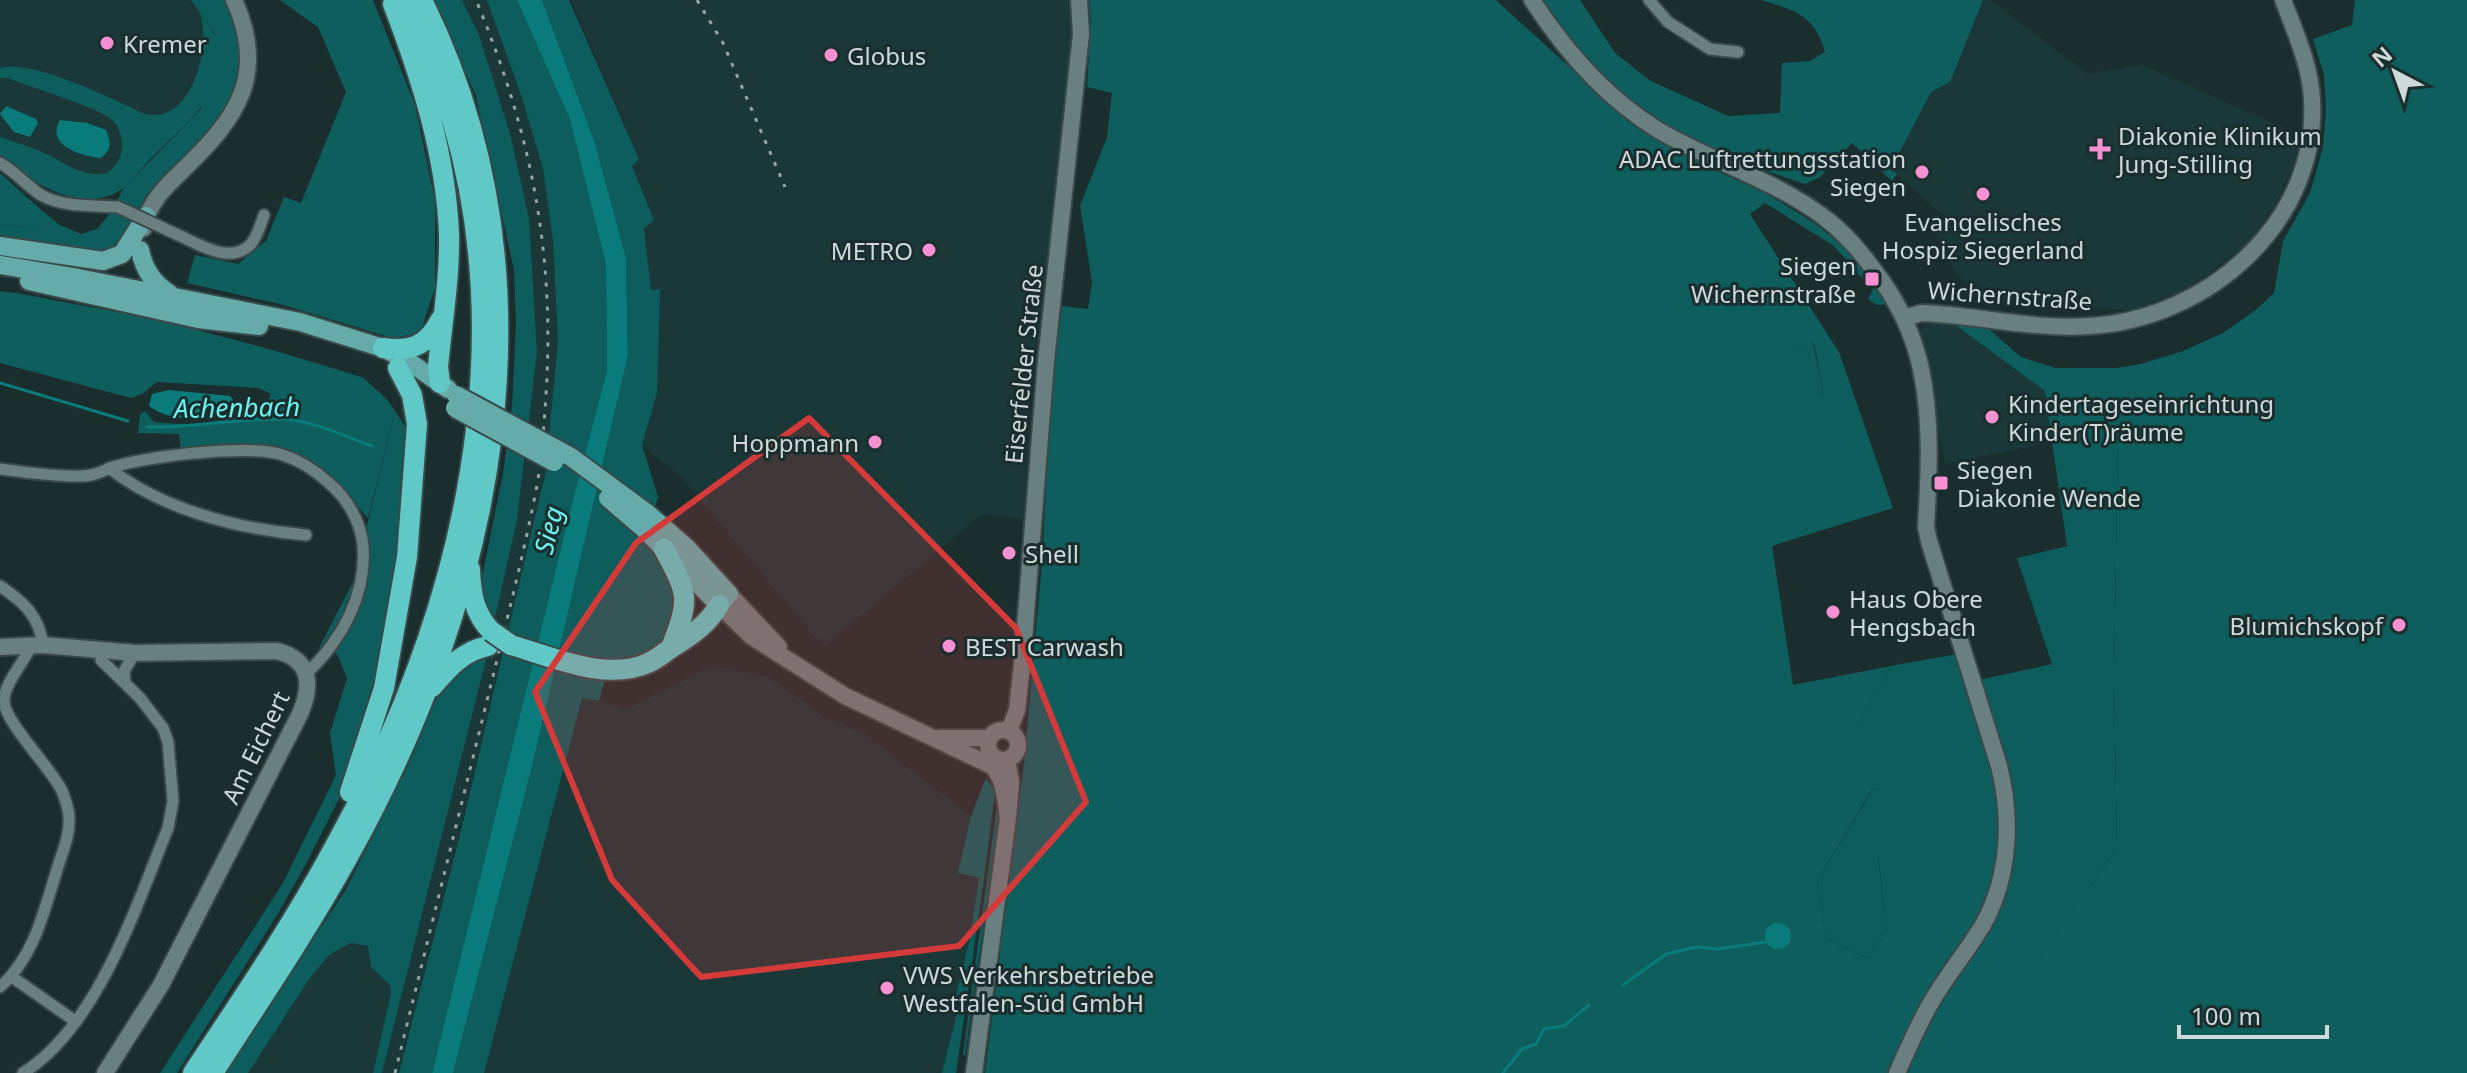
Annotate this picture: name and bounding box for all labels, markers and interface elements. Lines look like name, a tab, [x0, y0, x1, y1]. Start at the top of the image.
place label: Kremer	[123, 27, 207, 60]
north arrow	[2355, 32, 2435, 112]
marker: Kremer	[98, 34, 116, 52]
place label: Globus	[847, 39, 926, 72]
text: N	[2365, 39, 2398, 73]
marker: Globus	[822, 46, 840, 64]
place label: Diakonie Klinikum Jung-Stilling	[2116, 119, 2322, 180]
marker: Diakonie Klinikum Jung-Stilling	[2089, 138, 2111, 160]
place label: ADAC Luftrettungsstation Siegen	[1619, 142, 1906, 203]
marker: ADAC Luftrettungsstation Siegen	[1913, 163, 1931, 181]
marker: Evangelisches Hospiz Siegerland	[1974, 185, 1992, 203]
place label: Evangelisches Hospiz Siegerland	[1882, 205, 2084, 266]
place label: METRO	[831, 234, 913, 267]
marker: METRO	[920, 241, 938, 259]
place label: Siegen Wichernstraße	[1691, 249, 1856, 310]
street label: Eiserfelder Straße	[996, 263, 1050, 465]
marker: Siegen Wichernstraße	[1863, 270, 1881, 288]
street label: Wichernstraße	[1927, 273, 2093, 317]
place label: Kindertageseinrichtung Kinder(T)räume	[2008, 387, 2274, 448]
water label: Achenbach	[172, 388, 300, 426]
marker: Kindertageseinrichtung Kinder(T)räume	[1983, 408, 2001, 426]
place label: Hoppmann	[732, 426, 859, 459]
marker: Hoppmann	[866, 433, 884, 451]
place label: Siegen Diakonie Wende	[1957, 453, 2141, 514]
marker: Siegen Diakonie Wende	[1932, 474, 1950, 492]
water label: Sieg	[525, 502, 571, 558]
place label: Shell	[1025, 537, 1079, 570]
marker: Shell	[1000, 544, 1018, 562]
place label: Haus Obere Hengsbach	[1849, 582, 1983, 643]
marker: Haus Obere Hengsbach	[1824, 603, 1842, 621]
place label: Blumichskopf	[2230, 609, 2385, 642]
marker: Blumichskopf	[2390, 616, 2408, 634]
place label: BEST Carwash	[965, 630, 1124, 663]
marker: BEST Carwash	[940, 637, 958, 655]
street label: Am Eichert	[213, 685, 297, 809]
place label: VWS Verkehrsbetriebe Westfalen-Süd GmbH	[903, 958, 1154, 1019]
marker: VWS Verkehrsbetriebe Westfalen-Süd GmbH	[878, 979, 896, 997]
scale bar	[2179, 989, 2327, 1039]
text: 100 m	[2191, 999, 2261, 1032]

